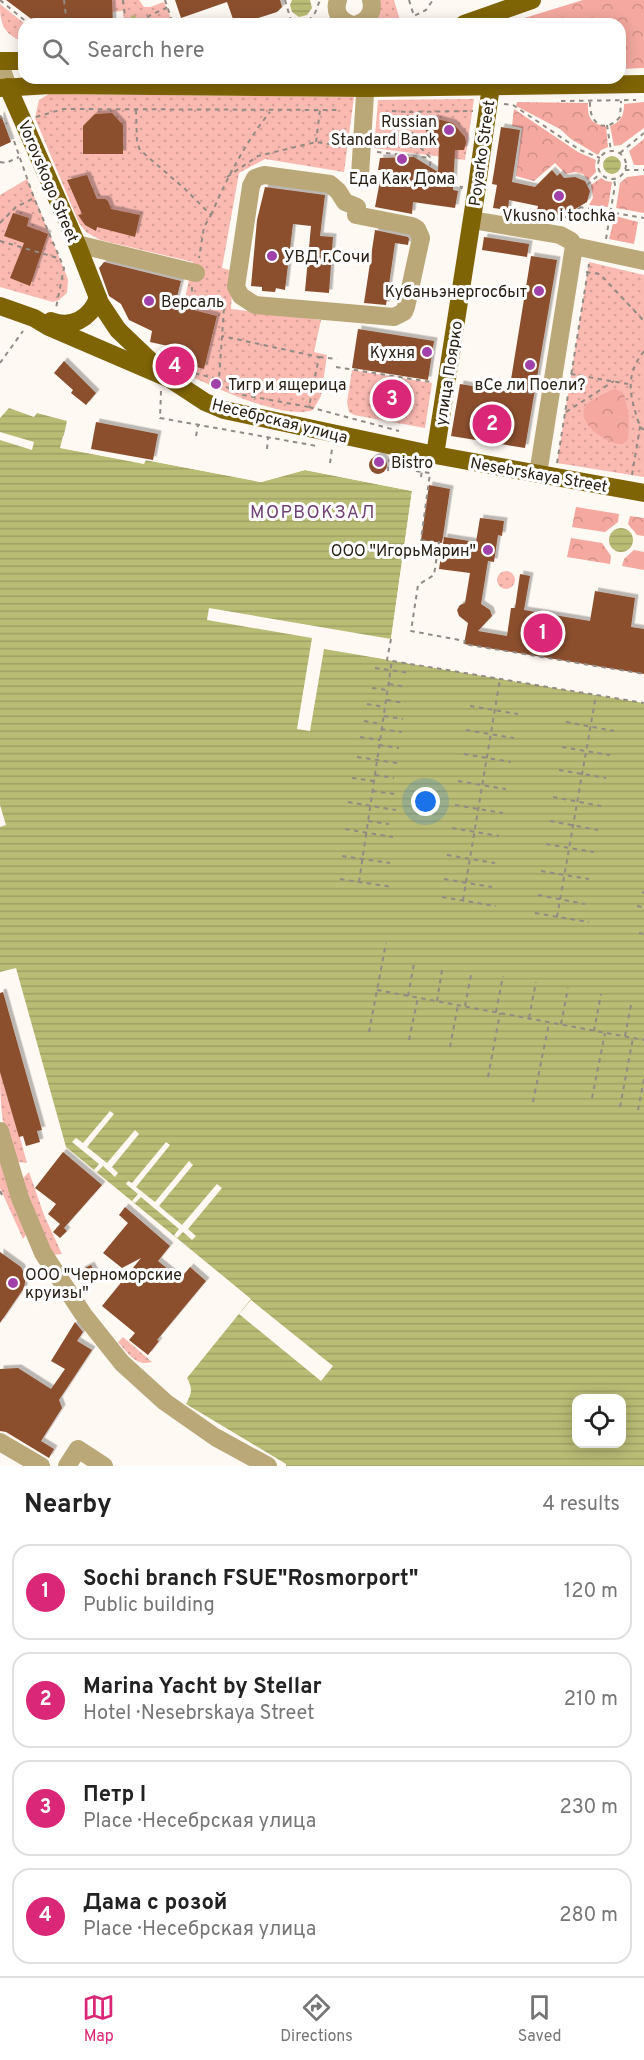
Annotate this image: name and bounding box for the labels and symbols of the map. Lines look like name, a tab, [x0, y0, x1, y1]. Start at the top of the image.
street label: Poyarko Street	[466, 99, 500, 207]
place label: Russian Standard Bank	[331, 113, 437, 151]
street label: Vorovskogo Street	[12, 118, 82, 246]
marker: Russian Standard Bank	[442, 123, 456, 137]
marker: Еда Как Дома	[395, 152, 409, 166]
place label: Еда Как Дома	[349, 170, 455, 190]
marker: Vkusno i tochka	[552, 189, 566, 203]
place label: Vkusno i tochka	[502, 207, 616, 227]
place label: УВД г.Сочи	[284, 248, 370, 268]
marker: УВД г.Сочи	[265, 249, 279, 263]
place label: Кубаньэнергосбыт	[385, 283, 527, 303]
marker: Кубаньэнергосбыт	[532, 284, 546, 298]
place label: Версаль	[161, 293, 224, 313]
marker: Версаль	[142, 294, 156, 308]
street label: улица Поярко	[432, 319, 468, 427]
pin: 4	[156, 344, 195, 388]
place label: Кухня	[370, 344, 415, 364]
marker: Кухня	[420, 345, 434, 359]
marker: вСе ли Поели?	[523, 358, 537, 372]
place label: Тигр и ящерица	[228, 376, 346, 396]
pin: 3	[372, 376, 412, 422]
place label: вСе ли Поели?	[474, 376, 586, 396]
marker: Тигр и ящерица	[209, 377, 223, 391]
street label: Несебрская улица	[209, 395, 350, 449]
pin: 2	[472, 402, 512, 446]
place label: Bistro	[391, 454, 433, 474]
street label: Nesebrskaya Street	[468, 454, 609, 498]
marker: Bistro	[372, 455, 386, 469]
district label: МОРВОКЗАЛ	[250, 502, 376, 525]
place label: ООО "ИгорьМарин"	[331, 542, 476, 562]
marker: ООО "ИгорьМарин"	[481, 543, 495, 557]
pin: 1	[524, 610, 562, 656]
your location	[411, 787, 440, 816]
place label: ООО "Черноморские круизы"	[25, 1266, 182, 1304]
marker: ООО "Черноморские круизы"	[6, 1276, 20, 1290]

